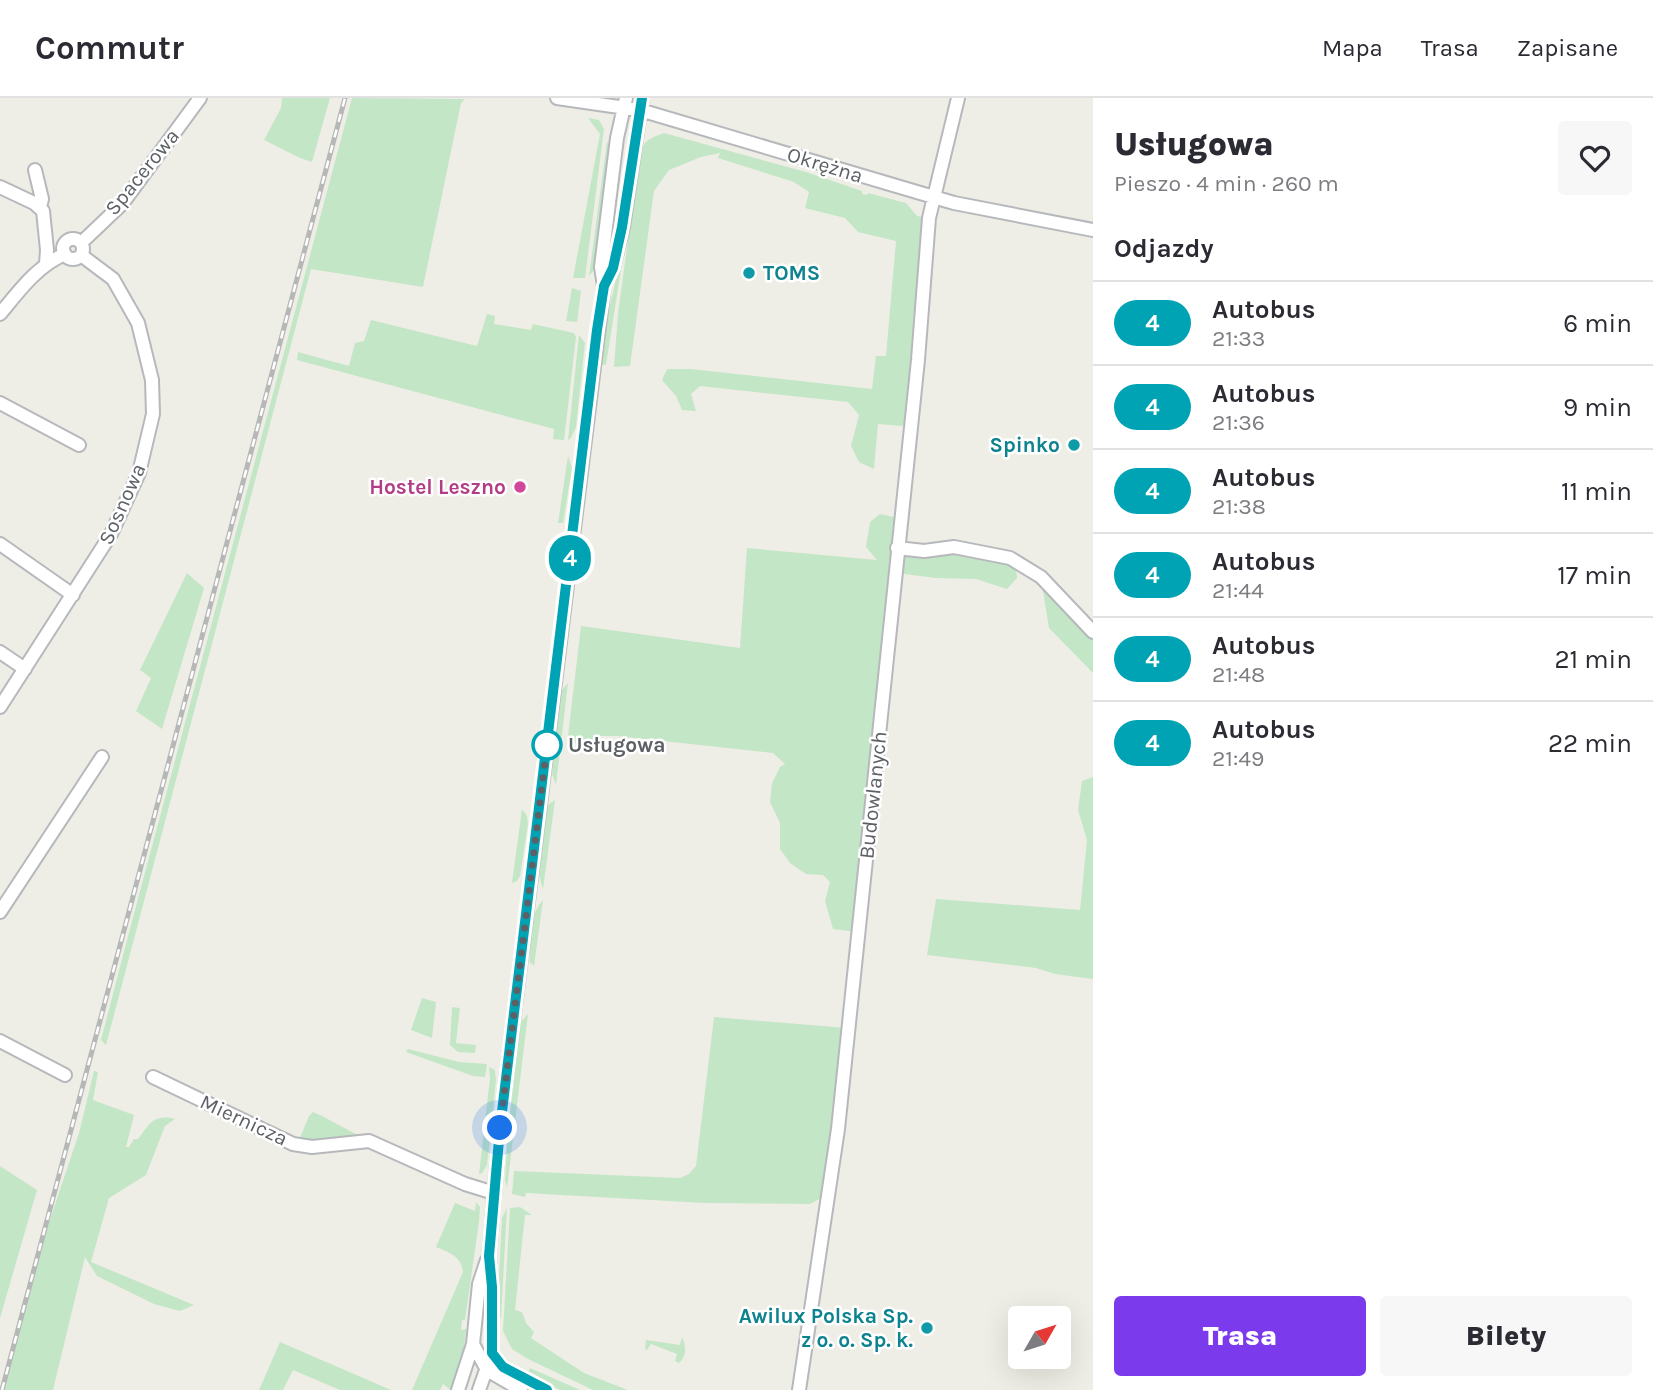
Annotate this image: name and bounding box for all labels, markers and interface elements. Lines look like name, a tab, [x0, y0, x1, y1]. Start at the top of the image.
text: Commutr	[35, 29, 184, 67]
text: Mapa	[1322, 34, 1383, 62]
text: Trasa	[1421, 34, 1479, 62]
text: Zapisane	[1517, 34, 1618, 62]
button: heart	[1558, 121, 1632, 195]
street label: Spacerowa	[100, 124, 184, 220]
text: Usługowa	[1114, 125, 1274, 163]
street label: Okrężna	[784, 142, 866, 188]
text: Pieszo · 4 min · 260 m	[1114, 170, 1339, 197]
text: Odjazdy	[1114, 233, 1214, 264]
place label: TOMS	[763, 261, 820, 285]
marker: TOMS	[741, 265, 757, 281]
text: Autobus	[1212, 294, 1316, 325]
text: 6 min	[1563, 308, 1632, 339]
text: 4	[1145, 309, 1160, 337]
text: 21:33	[1212, 325, 1265, 352]
text: Autobus	[1212, 378, 1316, 409]
text: 9 min	[1563, 392, 1632, 423]
text: 4	[1145, 393, 1160, 421]
text: 21:36	[1212, 409, 1265, 436]
place label: Spinko	[990, 433, 1060, 457]
marker: Spinko	[1066, 437, 1082, 453]
street label: Sosnowa	[94, 460, 150, 548]
text: Autobus	[1212, 462, 1316, 493]
place label: Hostel Leszno	[369, 475, 506, 499]
text: 11 min	[1561, 476, 1632, 507]
text: 4	[1145, 477, 1160, 505]
marker: Hostel Leszno	[512, 479, 528, 495]
text: 21:38	[1212, 493, 1266, 520]
line badge: 4	[547, 535, 593, 581]
text: 4	[563, 544, 577, 572]
text: Autobus	[1212, 546, 1316, 577]
text: 17 min	[1557, 560, 1632, 591]
text: 4	[1145, 561, 1160, 589]
text: 21:44	[1212, 577, 1264, 604]
text: Autobus	[1212, 630, 1316, 661]
text: 21 min	[1554, 644, 1632, 675]
text: 4	[1145, 645, 1160, 673]
text: 21:48	[1212, 661, 1265, 688]
text: Autobus	[1212, 714, 1316, 745]
text: 22 min	[1548, 728, 1632, 759]
text: 4	[1145, 729, 1160, 757]
marker: Usługowa	[532, 730, 562, 760]
street label: Budowlanych	[854, 730, 892, 860]
place label: Usługowa	[568, 733, 665, 757]
text: 21:49	[1212, 745, 1264, 772]
street label: Miernicza	[196, 1089, 292, 1151]
your location	[482, 1110, 517, 1145]
button: Trasa	[1114, 1296, 1366, 1376]
button: Bilety	[1380, 1296, 1632, 1376]
place label: Awilux Polska Sp. z o. o. Sp. k.	[739, 1304, 913, 1352]
north arrow	[1008, 1306, 1071, 1368]
map controls	[1008, 1306, 1071, 1369]
marker: Awilux Polska Sp. z o. o. Sp. k.	[919, 1320, 935, 1336]

